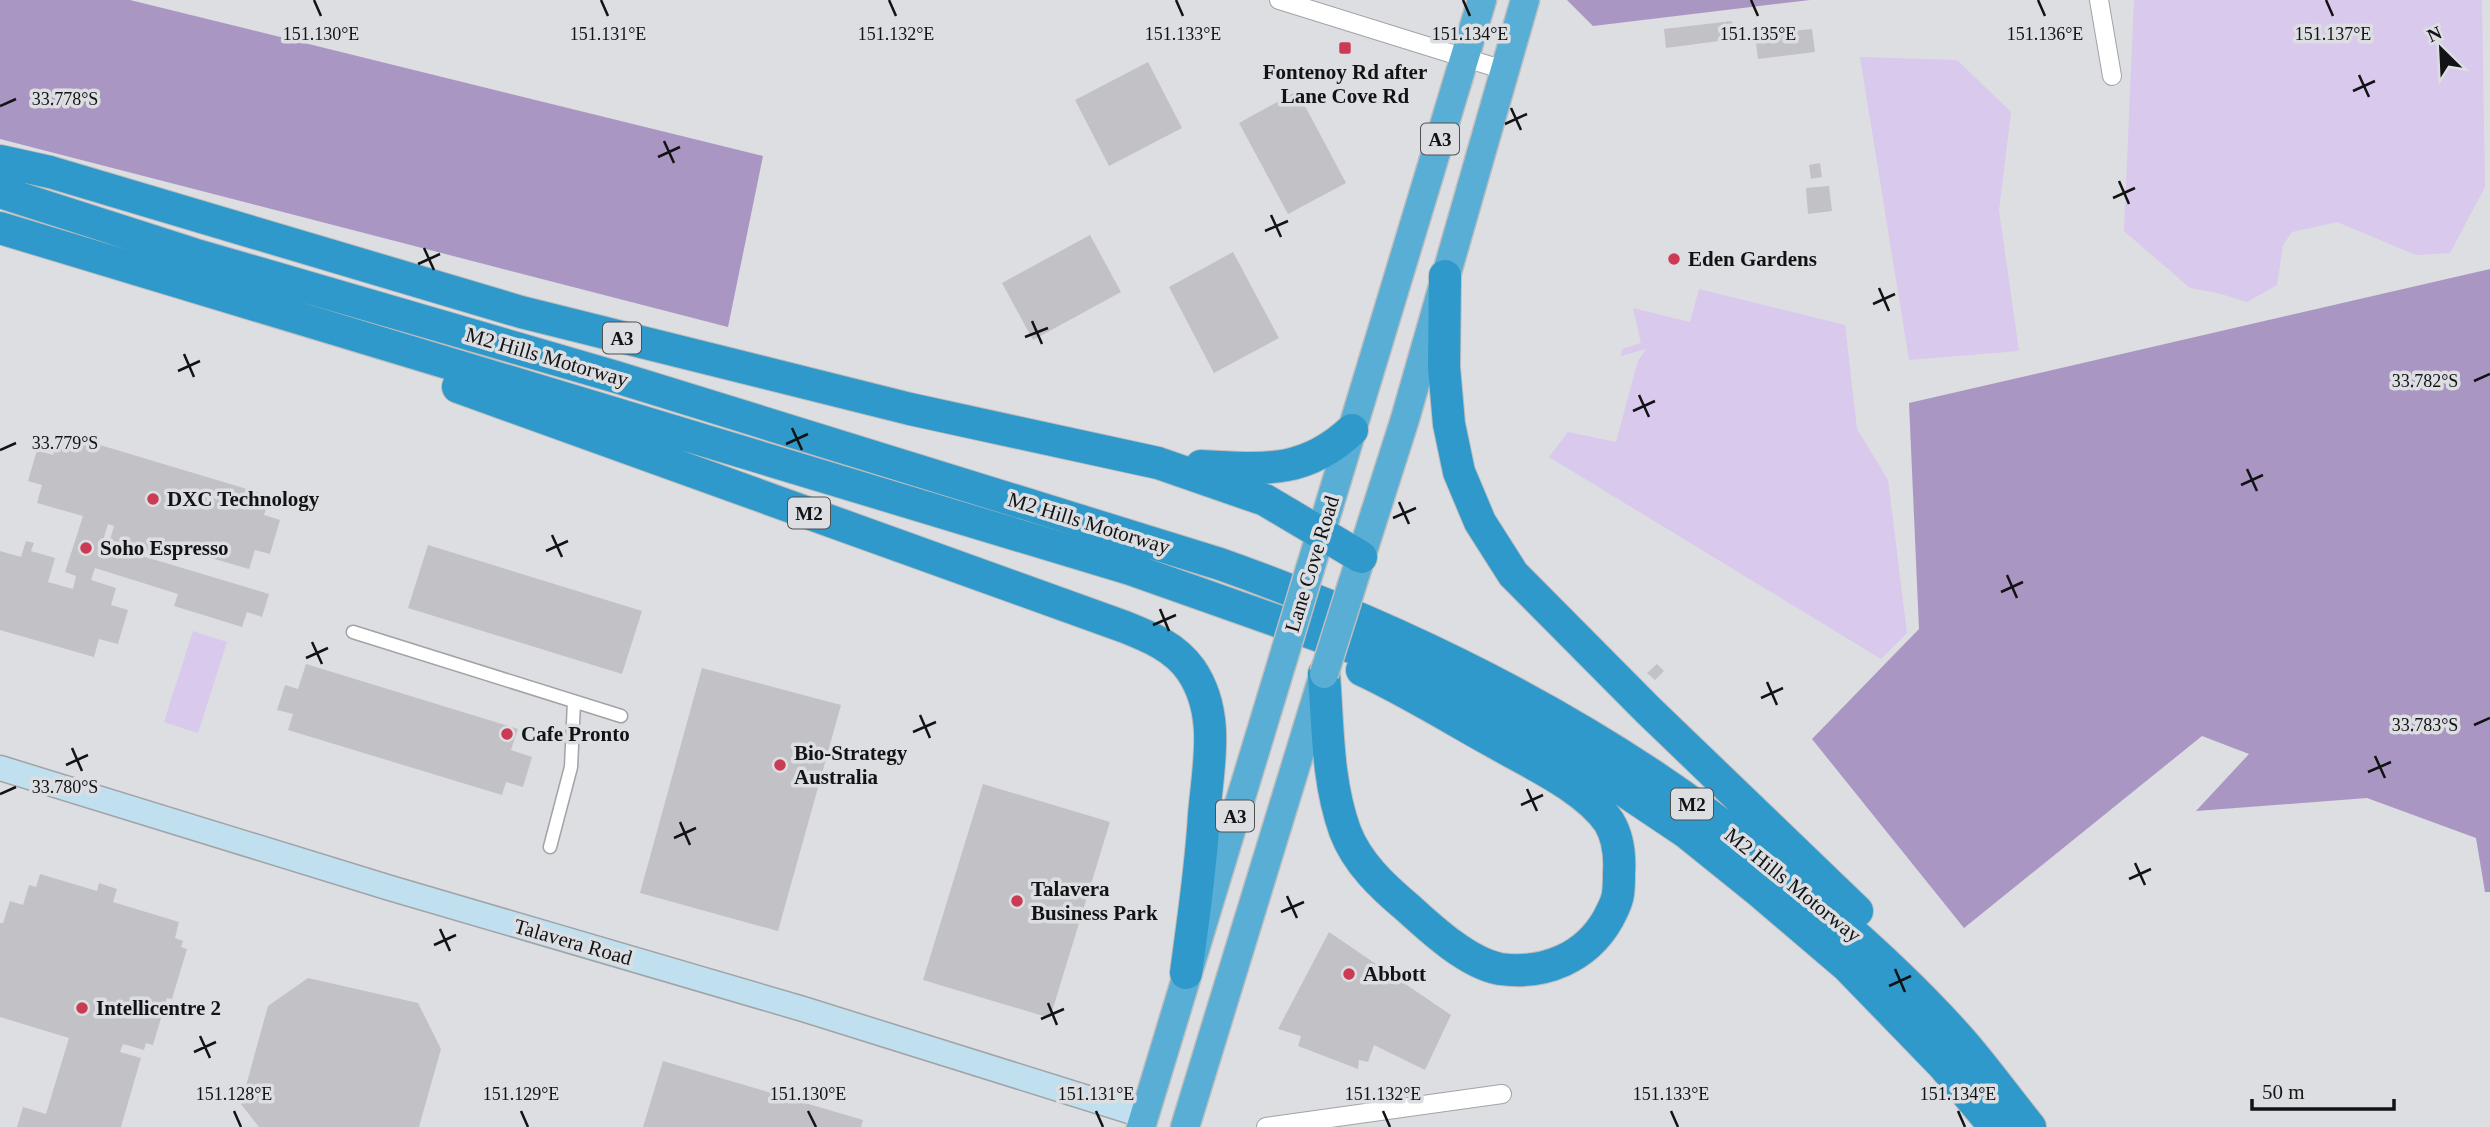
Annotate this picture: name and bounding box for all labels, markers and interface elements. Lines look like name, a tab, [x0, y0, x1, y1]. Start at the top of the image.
north arrow	[2406, 14, 2476, 84]
text: N	[2424, 21, 2445, 46]
text: 151.130°E	[283, 24, 359, 44]
text: 151.131°E	[570, 24, 646, 44]
text: 151.132°E	[858, 24, 934, 44]
text: 151.133°E	[1145, 24, 1221, 44]
text: 151.134°E	[1432, 24, 1508, 44]
text: 151.135°E	[1720, 24, 1796, 44]
text: 151.136°E	[2007, 24, 2083, 44]
text: 151.137°E	[2295, 24, 2371, 44]
marker: Fontenoy Rd after Lane Cove Rd	[1337, 40, 1353, 56]
place label: Fontenoy Rd after Lane Cove Rd	[1263, 60, 1427, 108]
text: 33.778°S	[32, 89, 98, 109]
road number: A3	[1421, 124, 1459, 154]
place label: Eden Gardens	[1688, 247, 1817, 271]
marker: Eden Gardens	[1666, 251, 1682, 267]
street label: M2 Hills Motorway	[463, 322, 632, 392]
road number: A3	[603, 322, 641, 354]
text: 33.782°S	[2392, 371, 2458, 391]
text: 33.779°S	[32, 433, 98, 453]
place label: DXC Technology	[167, 487, 320, 511]
street label: M2 Hills Motorway	[1005, 487, 1173, 559]
marker: DXC Technology	[145, 491, 161, 507]
street label: Lane Cove Road	[1280, 493, 1344, 635]
road number: M2	[788, 498, 830, 528]
place label: Soho Espresso	[100, 536, 229, 560]
marker: Soho Espresso	[78, 540, 94, 556]
text: 33.783°S	[2392, 715, 2458, 735]
place label: Cafe Pronto	[521, 722, 630, 746]
marker: Cafe Pronto	[499, 726, 515, 742]
place label: Bio-Strategy Australia	[794, 741, 908, 789]
marker: Bio-Strategy Australia	[772, 757, 788, 773]
text: 33.780°S	[32, 777, 98, 797]
road number: M2	[1671, 789, 1713, 820]
road number: A3	[1216, 800, 1254, 832]
street label: M2 Hills Motorway	[1720, 823, 1866, 948]
place label: Talavera Business Park	[1031, 877, 1158, 925]
marker: Talavera Business Park	[1009, 893, 1025, 909]
street label: Talavera Road	[511, 914, 635, 970]
place label: Abbott	[1363, 962, 1426, 986]
marker: Abbott	[1341, 966, 1357, 982]
place label: Intellicentre 2	[96, 996, 221, 1020]
marker: Intellicentre 2	[74, 1000, 90, 1016]
scale bar	[2252, 1068, 2394, 1112]
text: 50 m	[2262, 1080, 2305, 1104]
text: 151.128°E	[196, 1084, 272, 1104]
text: 151.129°E	[483, 1084, 559, 1104]
text: 151.130°E	[770, 1084, 846, 1104]
text: 151.131°E	[1058, 1084, 1134, 1104]
text: 151.132°E	[1345, 1084, 1421, 1104]
text: 151.133°E	[1633, 1084, 1709, 1104]
text: 151.134°E	[1920, 1084, 1996, 1104]

